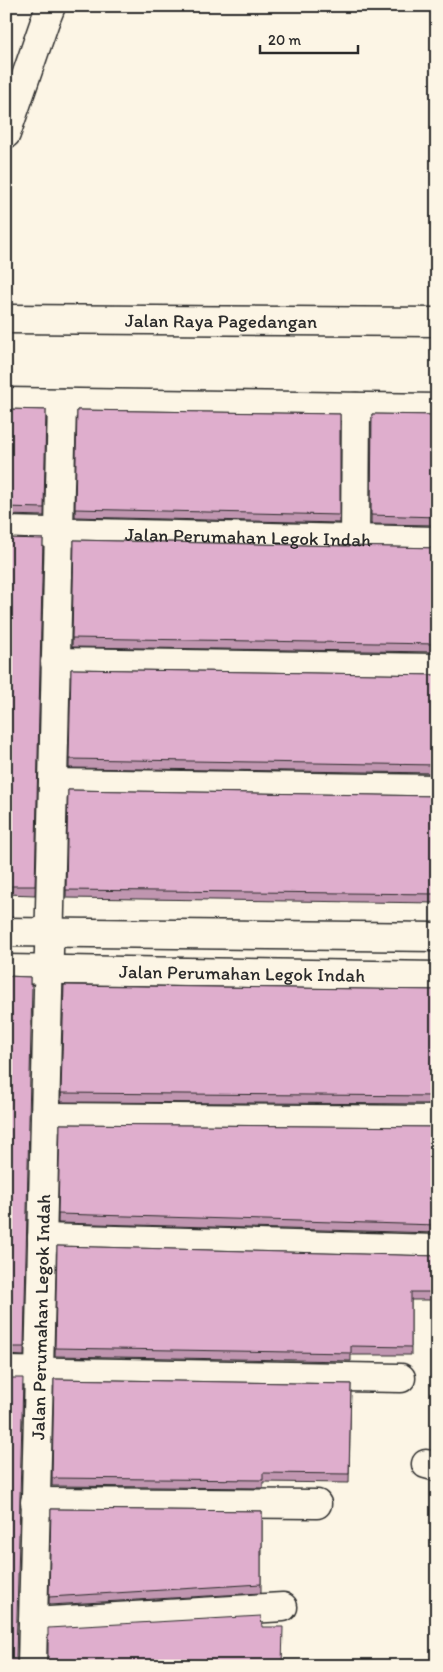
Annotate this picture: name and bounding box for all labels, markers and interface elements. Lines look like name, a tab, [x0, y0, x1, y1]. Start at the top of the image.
scale bar	[260, 22, 358, 54]
text: 20 m	[268, 31, 302, 49]
street label: Jalan Raya Pagedangan	[125, 308, 317, 333]
street label: Jalan Perumahan Legok Indah	[125, 522, 371, 551]
street label: Jalan Perumahan Legok Indah	[119, 959, 365, 986]
street label: Jalan Perumahan Legok Indah	[26, 1194, 55, 1440]

